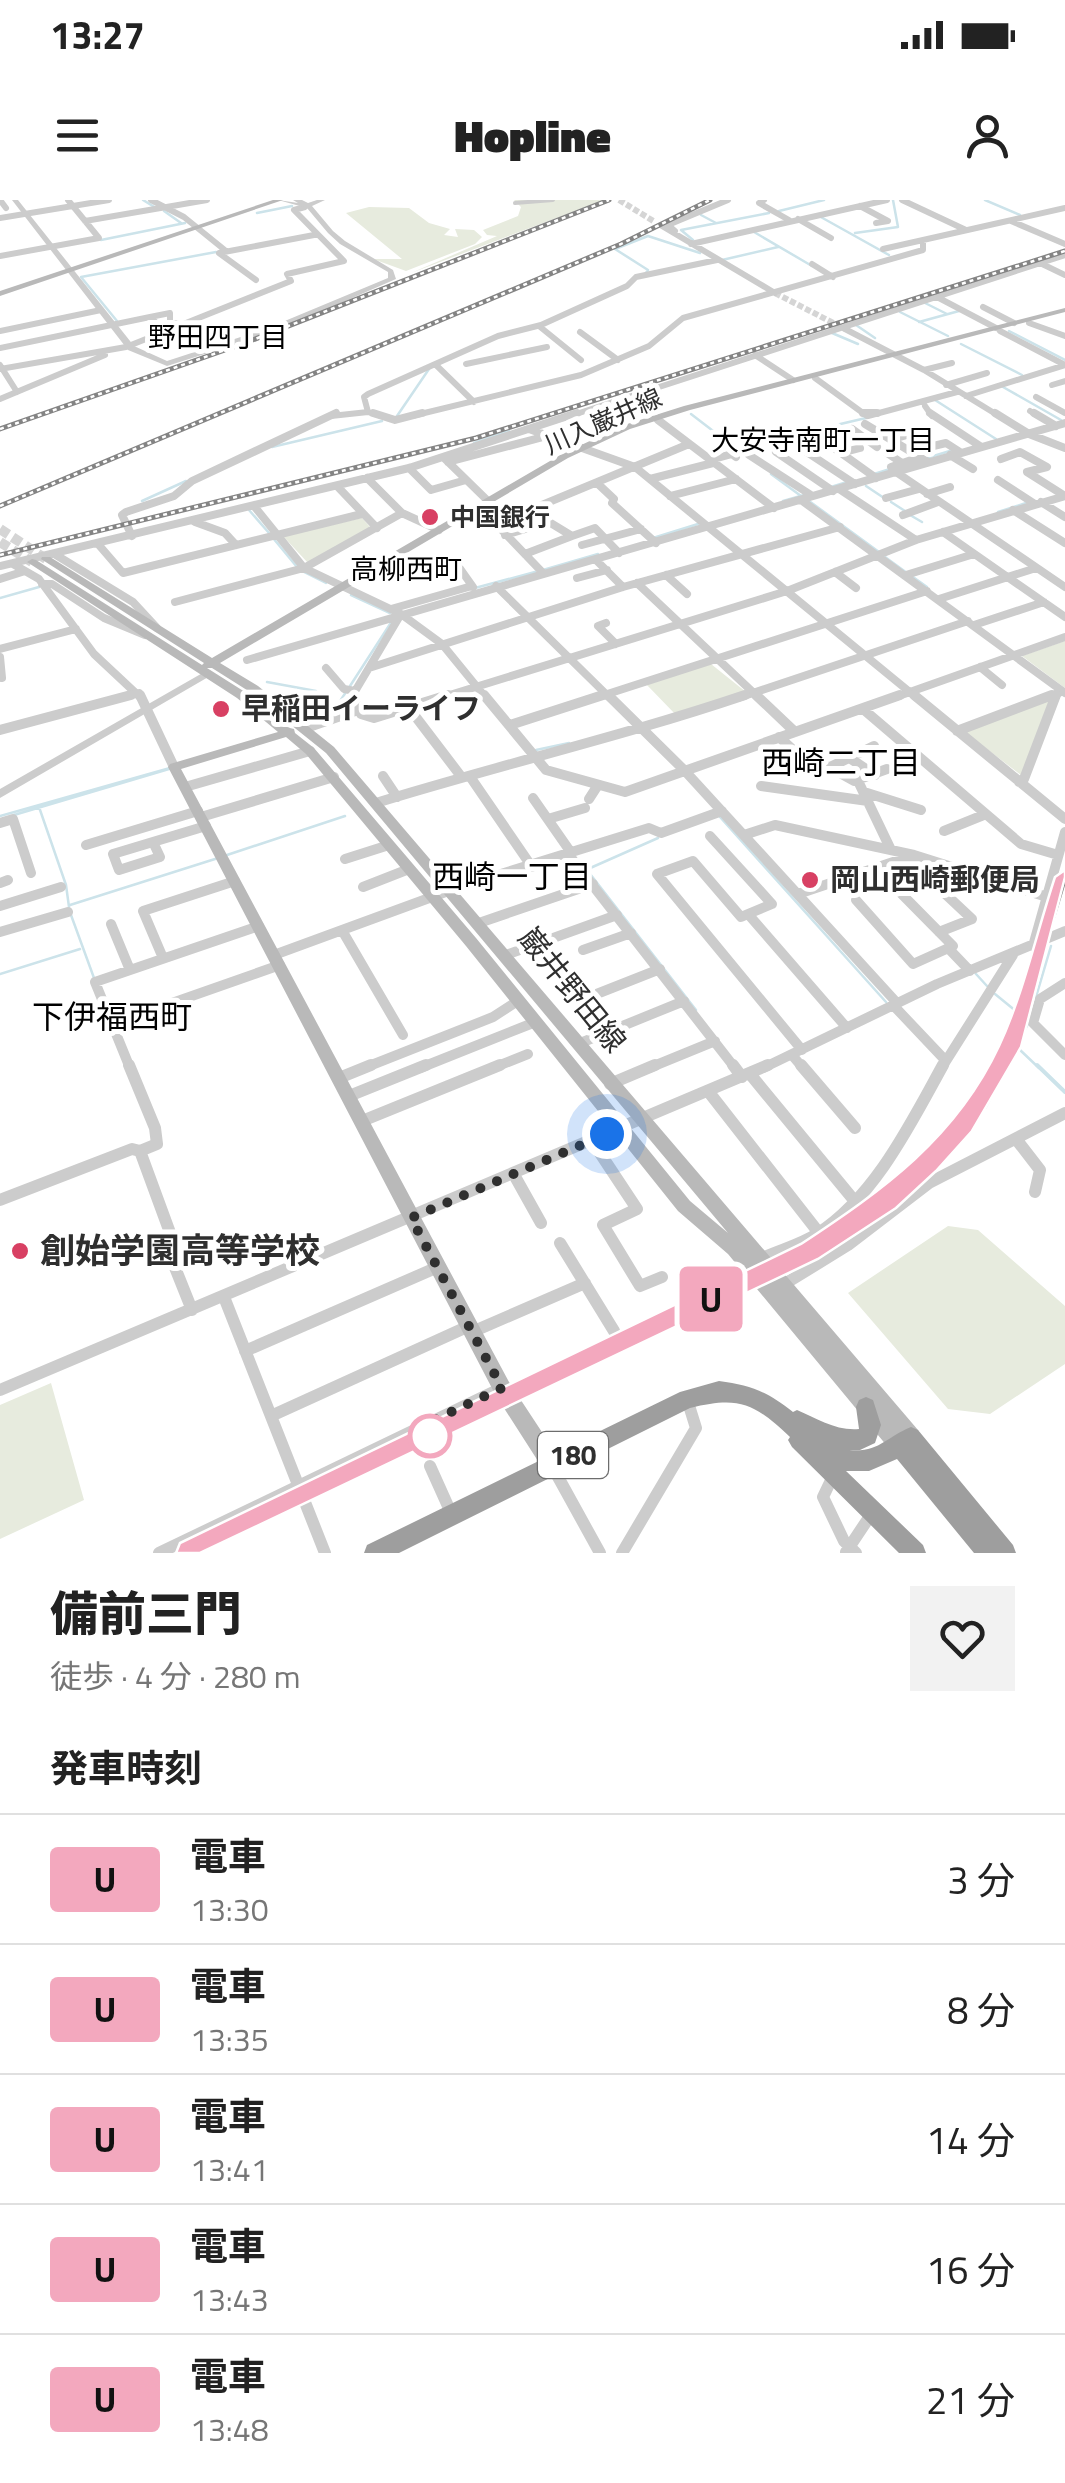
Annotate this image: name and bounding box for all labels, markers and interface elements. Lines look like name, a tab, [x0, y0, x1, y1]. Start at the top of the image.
text: 13:27	[50, 6, 145, 64]
text: Hopline	[454, 101, 611, 169]
icon: menu	[50, 108, 105, 163]
icon: person	[960, 108, 1015, 163]
district label: 野田四丁目	[148, 315, 288, 358]
street label: 川入巌井線	[538, 378, 668, 464]
district label: 大安寺南町一丁目	[711, 418, 935, 461]
place label: 中国銀行	[450, 498, 550, 536]
marker: 中国銀行	[419, 506, 441, 528]
district label: 高柳西町	[350, 547, 462, 590]
place label: 早稲田イーライフ	[241, 685, 481, 731]
marker: 早稲田イーライフ	[210, 698, 232, 720]
district label: 西崎二丁目	[761, 738, 921, 786]
district label: 西崎一丁目	[432, 852, 592, 900]
place label: 岡山西崎郵便局	[830, 856, 1040, 902]
marker: 岡山西崎郵便局	[799, 869, 821, 891]
street label: 巌井野田線	[508, 917, 638, 1062]
district label: 下伊福西町	[32, 992, 192, 1040]
your location	[582, 1109, 632, 1159]
place label: 創始学園高等学校	[40, 1223, 320, 1277]
marker: 創始学園高等学校	[9, 1240, 31, 1262]
line badge: U	[678, 1266, 744, 1332]
text: U	[700, 1272, 722, 1326]
unlabelled marker	[409, 1415, 451, 1457]
road number: 180	[538, 1432, 608, 1478]
text: 備前三門	[50, 1577, 242, 1650]
button: heart	[910, 1586, 1015, 1691]
text: 徒歩 · 4 分 · 280 m	[50, 1652, 301, 1700]
text: 発車時刻	[50, 1739, 202, 1797]
text: 電車	[190, 1827, 266, 1885]
text: 3 分	[947, 1851, 1015, 1909]
text: U	[94, 1852, 116, 1906]
text: 13:30	[190, 1885, 269, 1933]
text: 電車	[190, 1957, 266, 2015]
text: 8 分	[947, 1981, 1015, 2039]
text: U	[94, 1982, 116, 2036]
text: 13:35	[190, 2015, 269, 2063]
text: 電車	[190, 2087, 266, 2145]
text: 14 分	[926, 2111, 1015, 2169]
text: U	[94, 2112, 116, 2166]
text: 13:41	[190, 2145, 269, 2193]
text: 電車	[190, 2217, 266, 2275]
text: 16 分	[926, 2241, 1015, 2299]
text: U	[94, 2242, 116, 2296]
text: 13:43	[190, 2275, 269, 2323]
text: 電車	[190, 2347, 266, 2405]
text: 21 分	[926, 2371, 1015, 2429]
text: U	[94, 2372, 116, 2426]
text: 13:48	[190, 2405, 269, 2453]

